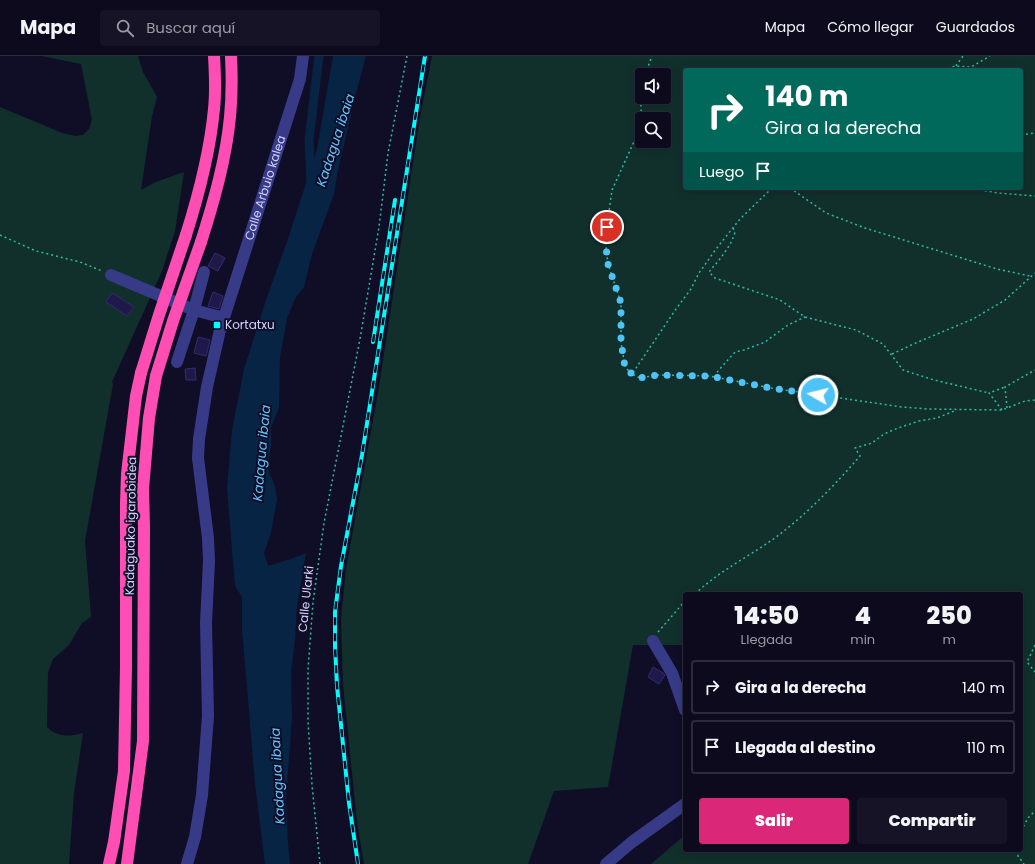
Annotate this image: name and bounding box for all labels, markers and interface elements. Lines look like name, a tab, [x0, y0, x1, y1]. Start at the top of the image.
search box	[100, 10, 380, 46]
text: Mapa	[20, 14, 76, 41]
icon: search	[114, 17, 136, 39]
text: Buscar aquí	[146, 17, 235, 38]
text: Mapa	[765, 17, 805, 37]
text: Cómo llegar	[827, 17, 914, 37]
text: Guardados	[936, 17, 1015, 37]
map controls	[635, 68, 671, 148]
button: sound	[635, 68, 671, 104]
text: 140 m	[765, 77, 848, 116]
icon: right	[699, 84, 751, 136]
water label: Kadagua ibaia	[312, 91, 360, 189]
button: search	[635, 112, 671, 148]
text: Gira a la derecha	[765, 115, 921, 140]
street label: Calle Arbuio kalea	[240, 133, 289, 242]
icon: arrive	[752, 160, 774, 182]
text: Luego	[699, 161, 744, 182]
pin	[590, 210, 624, 244]
icon: arrive	[596, 216, 618, 238]
place label: Kortatxu	[225, 316, 275, 333]
marker: Kortatxu	[212, 320, 222, 330]
position arrow	[797, 374, 839, 416]
water label: Kadagua ibaia	[248, 404, 275, 502]
street label: Kadaguako igarobidea	[121, 457, 140, 595]
street label: Calle Ularki	[294, 565, 317, 633]
text: 14:50	[734, 599, 799, 632]
text: 4	[854, 599, 871, 632]
text: 250	[927, 599, 972, 632]
text: Llegada	[741, 630, 793, 649]
text: min	[850, 630, 875, 649]
text: m	[942, 630, 956, 649]
icon: right	[701, 676, 723, 698]
text: Gira a la derecha	[735, 677, 866, 698]
text: 140 m	[962, 677, 1005, 698]
water label: Kadagua ibaia	[265, 727, 290, 825]
icon: arrive	[701, 736, 723, 758]
text: Llegada al destino	[735, 737, 876, 758]
text: 110 m	[967, 737, 1005, 758]
button: Salir	[699, 798, 849, 844]
button: Compartir	[857, 798, 1007, 844]

